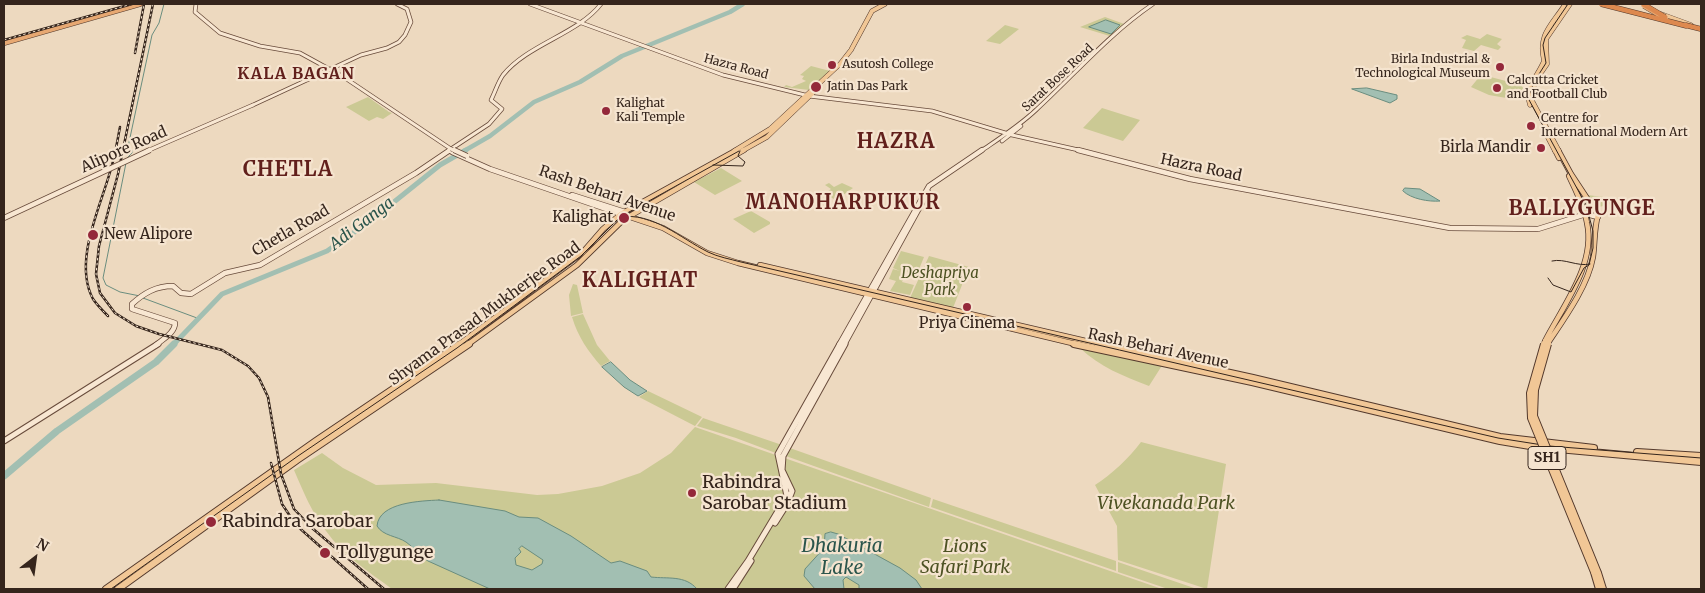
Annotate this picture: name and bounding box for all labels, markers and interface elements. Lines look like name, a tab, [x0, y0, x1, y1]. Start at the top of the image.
street label: Sarat Bose Road	[1019, 41, 1097, 115]
street label: Hazra Road	[702, 51, 770, 83]
place label: Birla Industrial & Technological Museum	[1355, 53, 1490, 81]
place label: Asutosh College	[842, 58, 933, 72]
marker: Asutosh College	[826, 59, 838, 71]
marker: Birla Industrial & Technological Museum	[1494, 61, 1506, 73]
district label: KALA BAGAN	[236, 64, 356, 84]
place label: Calcutta Cricket and Football Club	[1507, 74, 1607, 102]
marker: Jatin Das Park	[809, 80, 823, 94]
place label: Jatin Das Park	[827, 80, 908, 94]
marker: Calcutta Cricket and Football Club	[1491, 82, 1503, 94]
place label: Kalighat Kali Temple	[616, 97, 685, 125]
marker: Kalighat Kali Temple	[600, 105, 612, 117]
place label: Centre for International Modern Art	[1541, 112, 1688, 140]
marker: Centre for International Modern Art	[1525, 120, 1537, 132]
street label: Alipore Road	[78, 123, 170, 177]
district label: HAZRA	[856, 130, 936, 154]
place label: Birla Mandir	[1440, 139, 1531, 157]
marker: Birla Mandir	[1535, 142, 1547, 154]
street label: Hazra Road	[1159, 151, 1243, 185]
district label: CHETLA	[242, 158, 334, 182]
street label: Rash Behari Avenue	[536, 162, 678, 226]
district label: MANOHARPUKUR	[744, 191, 942, 215]
water label: Adi Ganga	[326, 194, 398, 254]
district label: BALLYGUNGE	[1507, 197, 1657, 221]
street label: Chetla Road	[249, 202, 333, 260]
place label: Kalighat	[552, 209, 613, 227]
marker: Kalighat	[617, 211, 631, 225]
place label: New Alipore	[104, 226, 192, 244]
marker: New Alipore	[86, 228, 100, 242]
street label: Shyama Prasad Mukherjee Road	[386, 238, 584, 390]
park label: Deshapriya Park	[901, 265, 979, 300]
district label: KALIGHAT	[581, 269, 699, 293]
marker: Priya Cinema	[961, 301, 973, 313]
place label: Priya Cinema	[919, 315, 1015, 333]
street label: Rash Behari Avenue	[1086, 325, 1230, 373]
road number: SH1	[1528, 446, 1566, 469]
place label: Rabindra Sarobar Stadium	[702, 472, 847, 514]
marker: Rabindra Sarobar Stadium	[686, 487, 698, 499]
park label: Vivekanada Park	[1097, 493, 1235, 515]
place label: Rabindra Sarobar	[222, 511, 373, 533]
marker: Rabindra Sarobar	[204, 515, 218, 529]
north arrow	[10, 533, 60, 583]
text: N	[33, 534, 52, 556]
water label: Dhakuria Lake	[801, 536, 883, 580]
park label: Lions Safari Park	[920, 536, 1010, 578]
place label: Tollygunge	[336, 542, 433, 564]
marker: Tollygunge	[318, 546, 332, 560]

